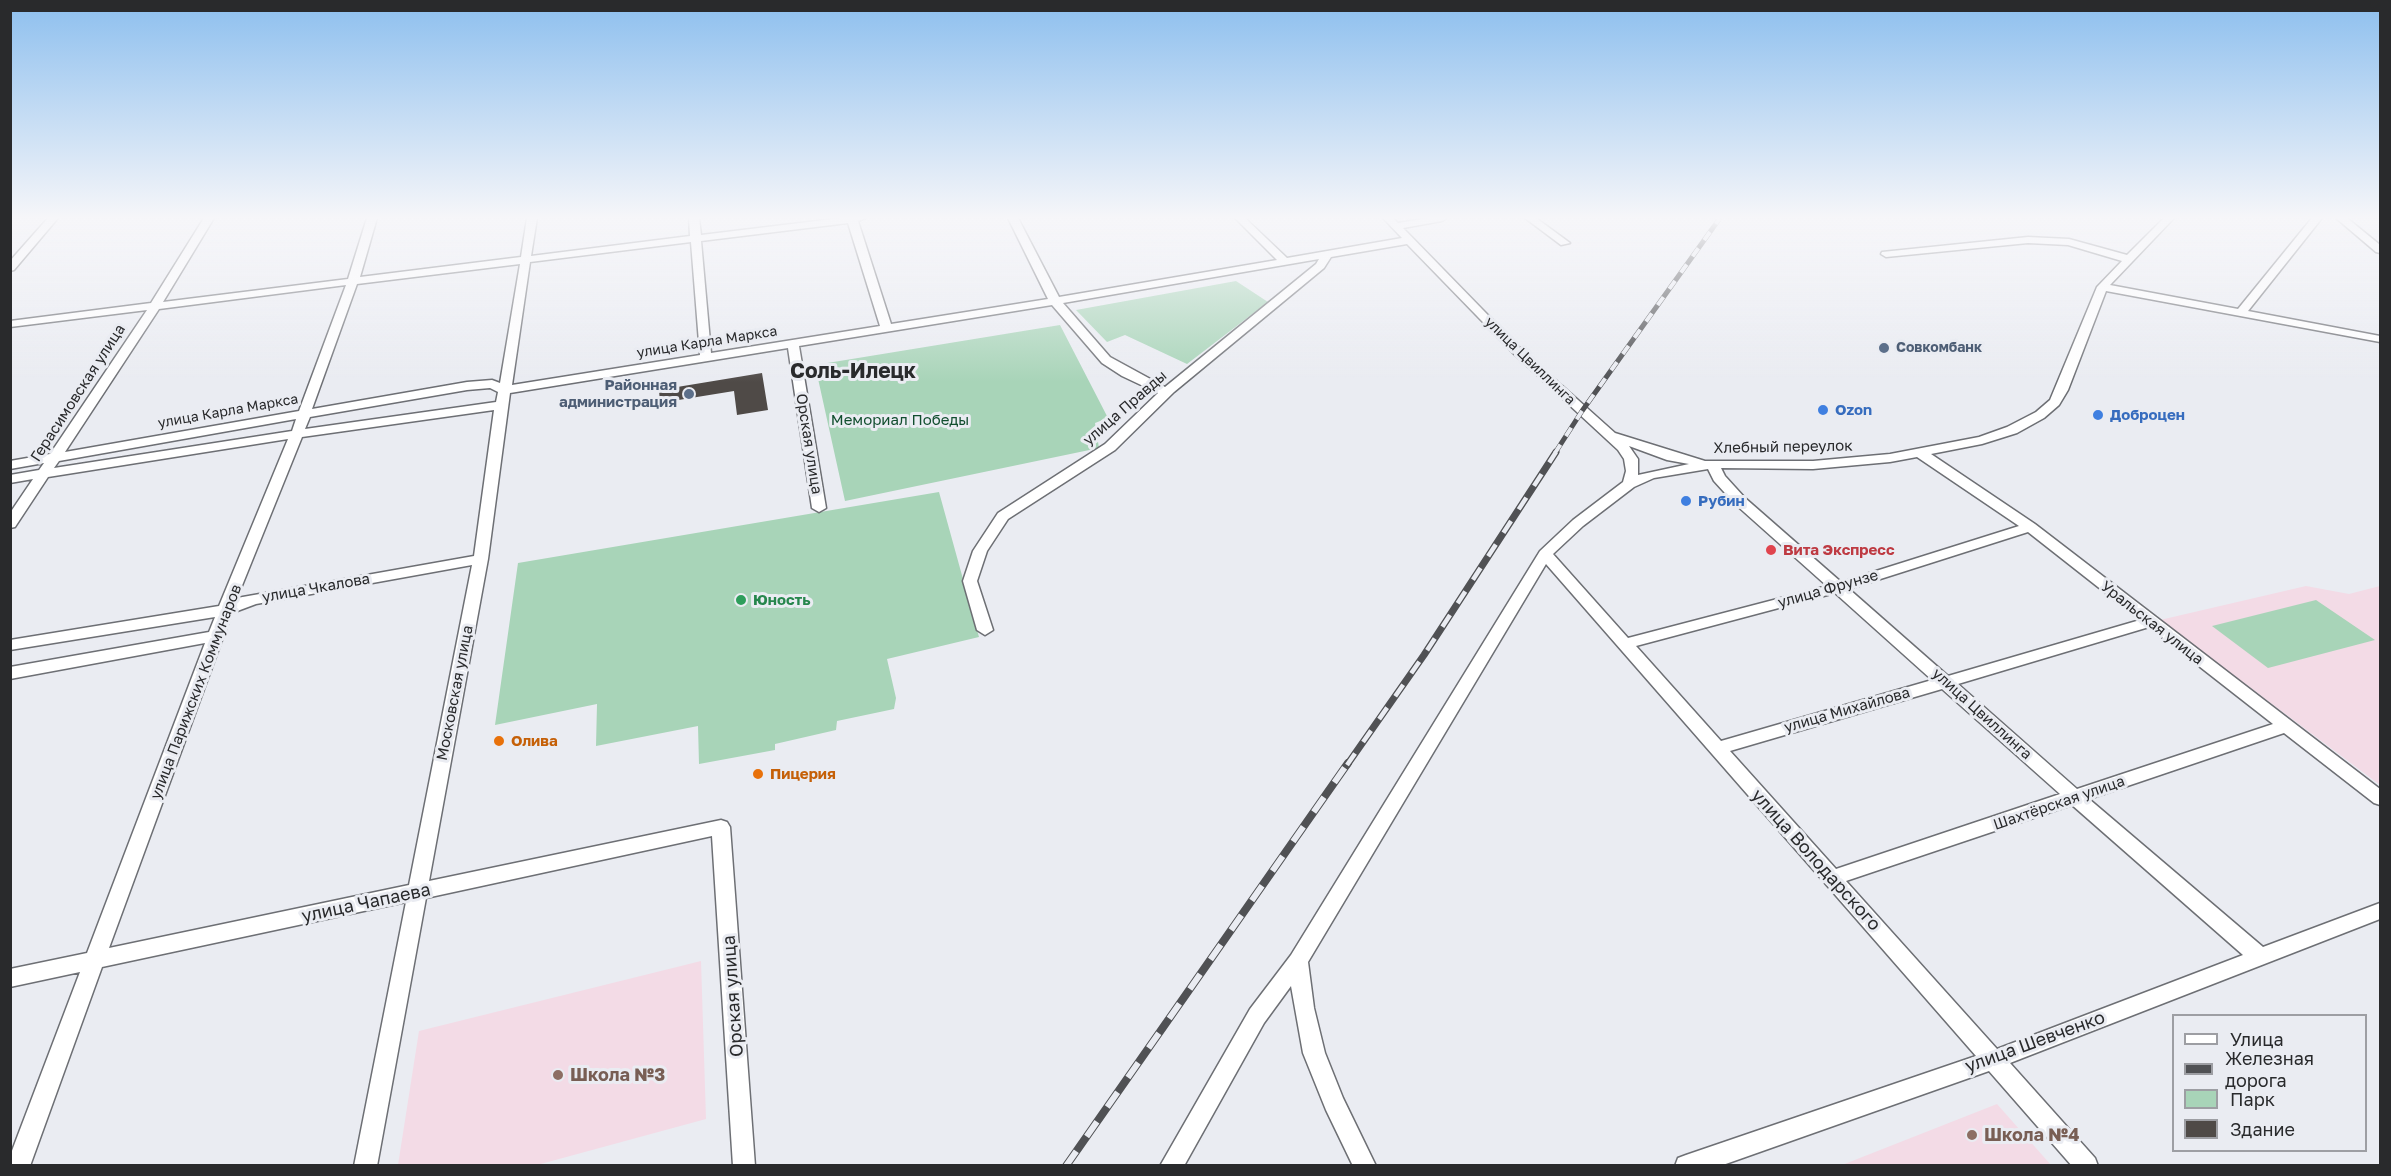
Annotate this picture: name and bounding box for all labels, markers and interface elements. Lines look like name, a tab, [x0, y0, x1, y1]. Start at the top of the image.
street label: улица Цвиллинга	[1481, 314, 1579, 408]
street label: Герасимовская улица	[27, 321, 129, 465]
street label: улица Карла Маркса	[636, 323, 778, 361]
place label: Совкомбанк	[1896, 340, 1982, 356]
marker: Совкомбанк	[1877, 341, 1891, 355]
district label: Соль-Илецк	[790, 358, 916, 384]
street label: улица Правды	[1079, 367, 1171, 449]
place label: Районная администрация	[559, 376, 677, 411]
marker: Районная администрация	[682, 387, 696, 401]
street label: улица Карла Маркса	[157, 390, 299, 432]
street label: Орская улица	[792, 392, 826, 496]
place label: Ozon	[1835, 401, 1872, 419]
marker: Ozon	[1816, 403, 1830, 417]
place label: Доброцен	[2110, 406, 2185, 424]
marker: Доброцен	[2091, 408, 2105, 422]
park label: Мемориал Победы	[831, 411, 969, 429]
street label: Хлебный переулок	[1713, 437, 1853, 457]
place label: Рубин	[1698, 492, 1745, 510]
marker: Рубин	[1679, 494, 1693, 508]
place label: Вита Экспресс	[1783, 541, 1895, 559]
marker: Вита Экспресс	[1764, 543, 1778, 557]
street label: улица Фрунзе	[1776, 566, 1880, 612]
street label: улица Чкалова	[261, 570, 371, 606]
street label: Уральская улица	[2097, 577, 2207, 669]
street label: улица Парижских Коммунаров	[147, 582, 245, 802]
place label: Юность	[753, 591, 811, 609]
marker: Юность	[734, 593, 748, 607]
street label: Московская улица	[433, 624, 477, 762]
street label: улица Цвиллинга	[1929, 665, 2035, 763]
street label: улица Михайлова	[1782, 683, 1912, 737]
place label: Олива	[511, 732, 558, 750]
marker: Олива	[492, 734, 506, 748]
place label: Пицерия	[770, 765, 836, 783]
marker: Пицерия	[751, 767, 765, 781]
street label: Шахтёрская улица	[1991, 772, 2127, 834]
street label: улица Володарского	[1747, 785, 1885, 935]
street label: улица Чапаева	[300, 879, 432, 927]
street label: Орская улица	[718, 934, 748, 1058]
street label: улица Шевченко	[1962, 1007, 2108, 1077]
legend	[2172, 1014, 2367, 1152]
text: Улица	[2230, 1028, 2284, 1050]
text: Железная дорога	[2225, 1047, 2314, 1091]
place label: Школа №3	[570, 1064, 665, 1086]
marker: Школа №3	[551, 1068, 565, 1082]
text: Парк	[2230, 1088, 2275, 1110]
text: Здание	[2230, 1118, 2295, 1140]
place label: Школа №4	[1984, 1124, 2080, 1146]
marker: Школа №4	[1965, 1128, 1979, 1142]

